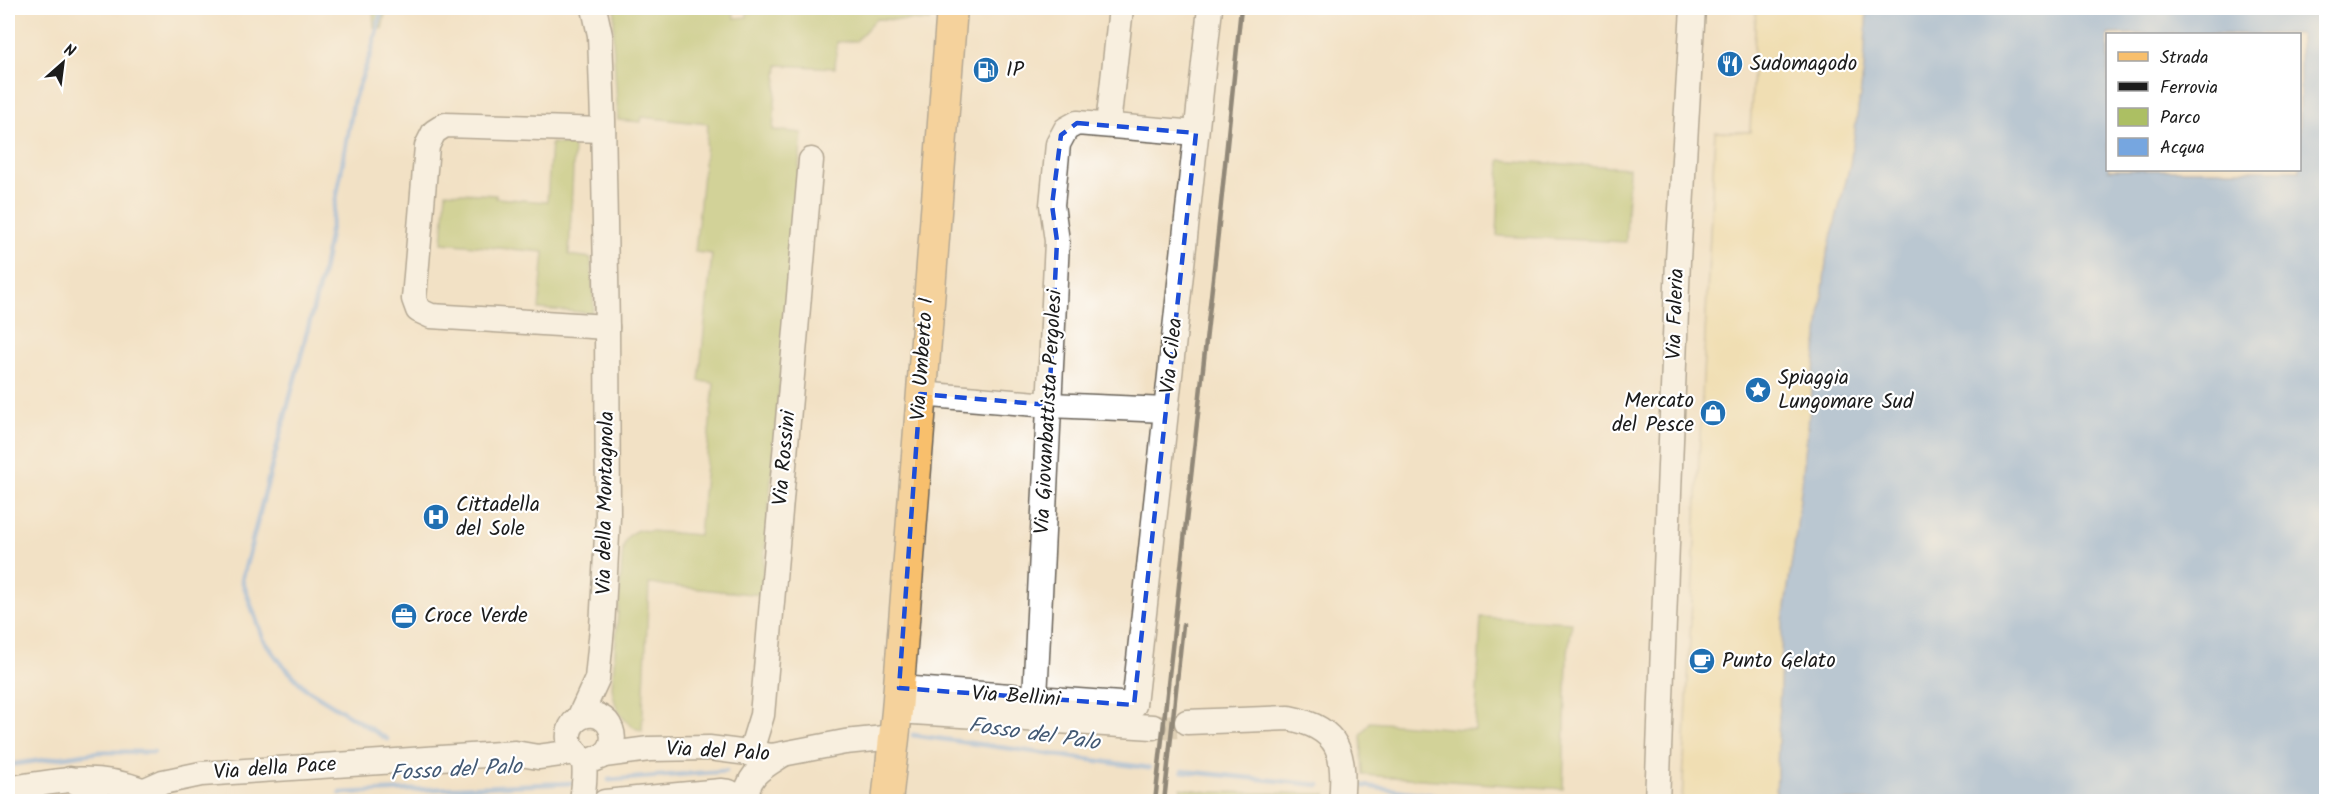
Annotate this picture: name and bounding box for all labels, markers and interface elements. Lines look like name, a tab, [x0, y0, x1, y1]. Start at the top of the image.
north arrow	[33, 33, 93, 93]
legend	[2106, 33, 2301, 171]
text: N	[59, 38, 80, 64]
text: Strada	[2160, 44, 2208, 73]
place label: Sudomagodo	[1750, 48, 1857, 81]
restaurant icon: Sudomagodo	[1715, 49, 1745, 79]
place label: IP	[1006, 54, 1025, 87]
fuel station icon: IP	[971, 55, 1001, 85]
text: Ferrovia	[2160, 74, 2218, 103]
text: Parco	[2160, 104, 2200, 133]
text: Acqua	[2160, 134, 2205, 163]
street label: Via Faleria	[1658, 268, 1694, 360]
street label: Via Giovanbattista Pergolesi	[1026, 288, 1072, 535]
street label: Via Umberto I	[902, 296, 944, 422]
street label: Via Cilea	[1152, 316, 1192, 396]
place label: Spiaggia Lungomare Sud	[1778, 362, 1914, 419]
place icon: Spiaggia Lungomare Sud	[1743, 375, 1773, 405]
place label: Mercato del Pesce	[1612, 385, 1695, 442]
shop icon: Mercato del Pesce	[1698, 398, 1728, 428]
street label: Via Rossini	[764, 408, 806, 507]
street label: Via della Montagnola	[588, 411, 624, 595]
place label: Cittadella del Sole	[456, 489, 540, 546]
hospital icon: Cittadella del Sole	[421, 502, 451, 532]
place label: Croce Verde	[424, 600, 528, 633]
office icon: Croce Verde	[389, 601, 419, 631]
place label: Punto Gelato	[1722, 645, 1836, 678]
cafe icon: Punto Gelato	[1687, 646, 1717, 676]
street label: Via Bellini	[971, 677, 1062, 717]
water label: Fosso del Palo	[966, 709, 1104, 762]
street label: Via del Palo	[665, 733, 771, 771]
street label: Via della Pace	[213, 748, 338, 790]
water label: Fosso del Palo	[389, 750, 525, 792]

